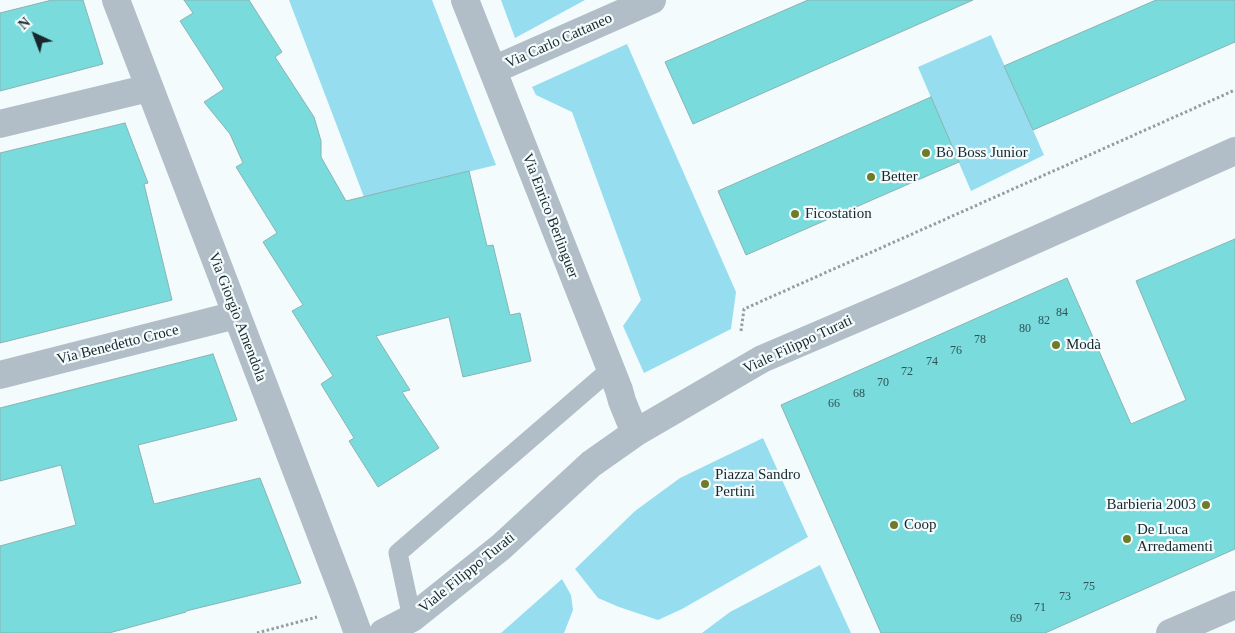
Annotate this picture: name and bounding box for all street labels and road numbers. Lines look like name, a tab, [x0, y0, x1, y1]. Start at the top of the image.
street label: Via Carlo Cattaneo	[503, 9, 615, 73]
street label: Via Enrico Berlinguer	[518, 151, 582, 281]
street label: Via Giorgio Amendola	[204, 250, 270, 384]
street label: Viale Filippo Turati	[740, 312, 856, 378]
street label: Via Benedetto Croce	[55, 321, 181, 369]
street label: Viale Filippo Turati	[415, 529, 519, 617]

